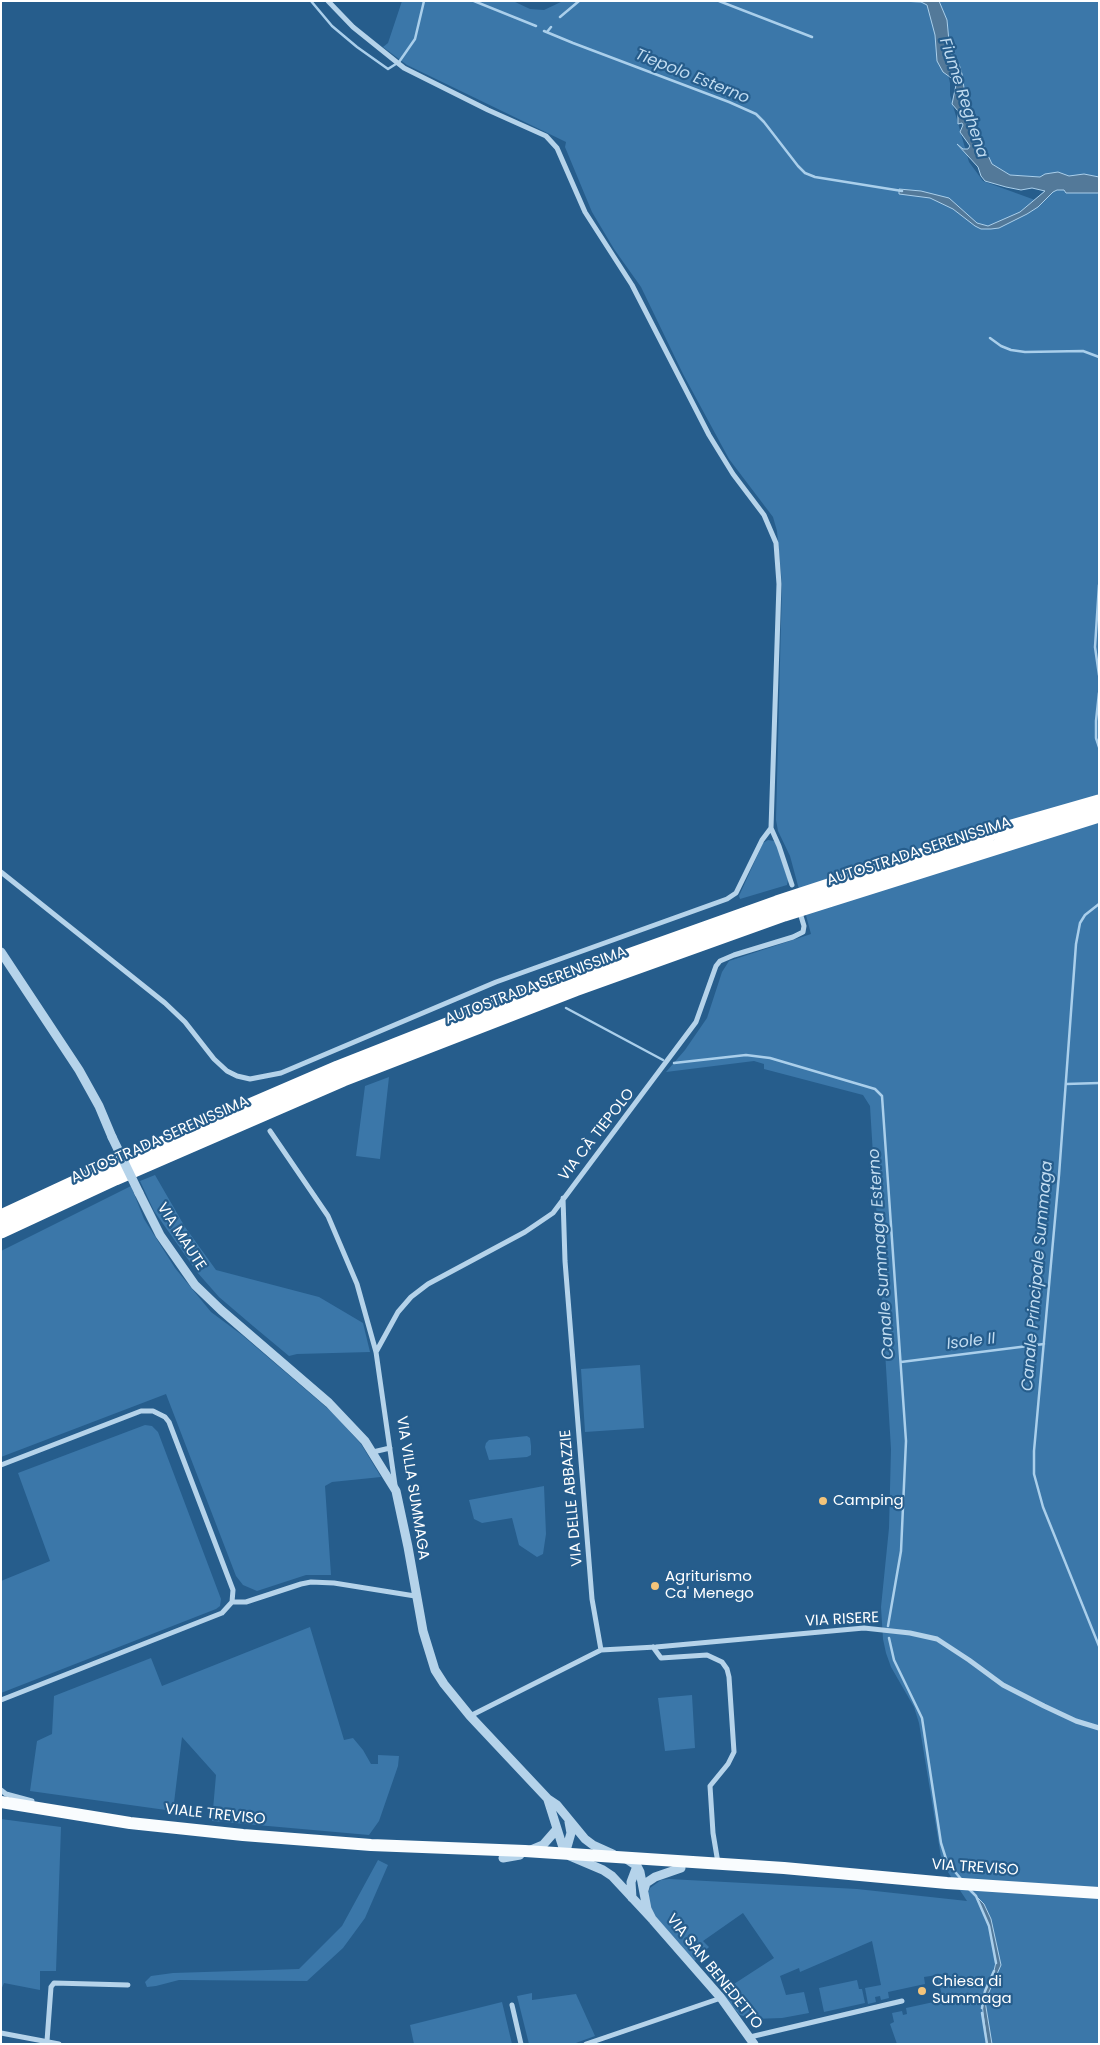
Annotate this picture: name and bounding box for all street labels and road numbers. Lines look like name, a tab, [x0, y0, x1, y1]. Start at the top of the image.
street label: AUTOSTRADA SERENISSIMA	[824, 814, 1014, 890]
street label: AUTOSTRADA SERENISSIMA	[443, 943, 629, 1029]
street label: VIA CÀ TIEPOLO	[555, 1085, 639, 1185]
street label: AUTOSTRADA SERENISSIMA	[68, 1093, 252, 1187]
street label: VIA MAUTE	[153, 1200, 209, 1274]
street label: VIA VILLA SUMMAGA	[392, 1415, 432, 1561]
street label: VIA DELLE ABBAZZIE	[557, 1429, 587, 1567]
street label: VIA RISERE	[805, 1609, 879, 1631]
street label: VIALE TREVISO	[164, 1801, 266, 1829]
street label: VIA TREVISO	[931, 1856, 1019, 1880]
street label: VIA SAN BENEDETTO	[662, 1911, 766, 2033]

